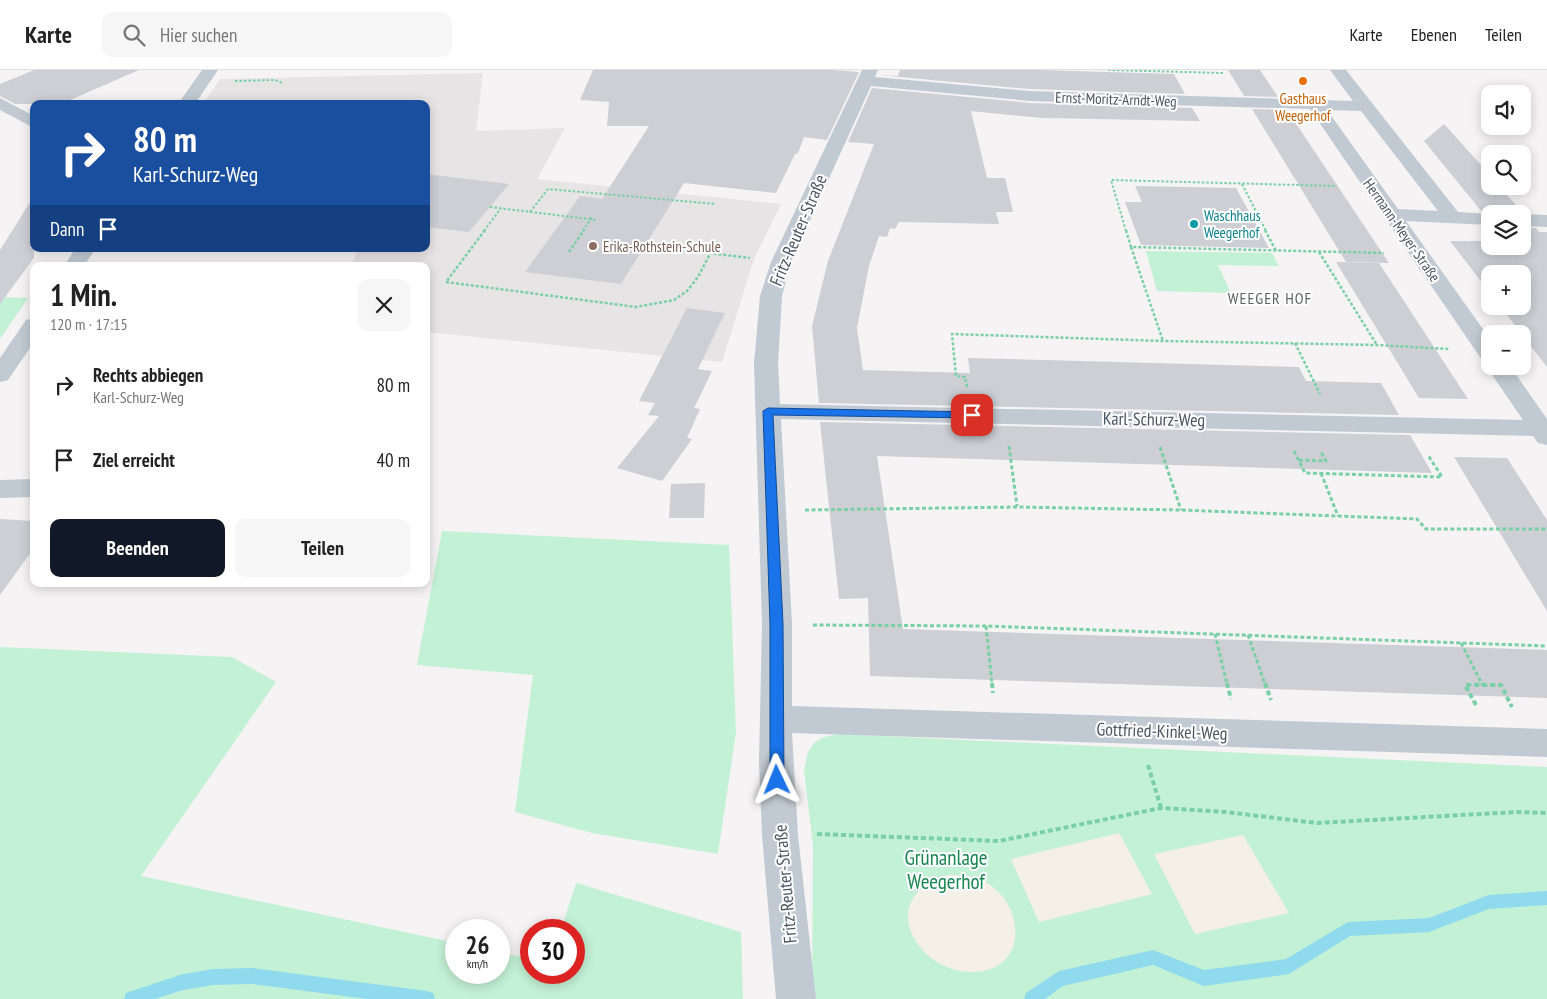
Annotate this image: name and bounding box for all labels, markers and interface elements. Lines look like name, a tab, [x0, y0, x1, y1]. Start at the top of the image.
search box	[102, 12, 452, 57]
text: Karte	[25, 19, 72, 50]
icon: search	[120, 21, 148, 49]
text: Hier suchen	[160, 23, 237, 47]
text: Karte	[1349, 23, 1383, 46]
text: Ebenen	[1411, 23, 1457, 46]
text: Teilen	[1485, 23, 1522, 46]
marker: Gasthaus Weegerhof	[1297, 75, 1309, 87]
map controls	[1481, 85, 1531, 375]
button: sound	[1481, 85, 1531, 135]
street label: Ernst-Moritz-Arndt-Weg	[1055, 87, 1177, 111]
place label: Gasthaus Weegerhof	[1275, 89, 1332, 125]
text: 80 m	[133, 116, 197, 162]
icon: right	[50, 120, 115, 185]
button: search	[1481, 145, 1531, 195]
text: Karl-Schurz-Weg	[133, 160, 258, 188]
street label: Fritz-Reuter-Straße	[764, 171, 832, 289]
street label: Hermann-Meyer-Straße	[1359, 175, 1445, 285]
button: layers	[1481, 205, 1531, 255]
place label: Waschhaus Weegerhof	[1204, 206, 1261, 242]
icon: arrive	[94, 215, 122, 243]
text: Dann	[50, 217, 84, 241]
marker: Waschhaus Weegerhof	[1188, 218, 1200, 230]
place label: Erika-Rothstein-Schule	[603, 237, 721, 256]
marker: Erika-Rothstein-Schule	[587, 240, 599, 252]
button: +	[1481, 265, 1531, 315]
text: 1 Min.	[50, 275, 117, 314]
button: close	[358, 279, 410, 331]
district label: WEEGER HOF	[1228, 288, 1312, 308]
text: 120 m · 17:15	[50, 314, 128, 334]
button: −	[1481, 325, 1531, 375]
text: Rechts abbiegen	[93, 363, 203, 387]
icon: right	[50, 371, 78, 399]
text: 80 m	[377, 373, 410, 397]
text: Karl-Schurz-Weg	[93, 387, 184, 407]
pin	[951, 394, 993, 436]
icon: arrive	[958, 401, 986, 429]
street label: Karl-Schurz-Weg	[1103, 407, 1205, 431]
icon: arrive	[50, 446, 78, 474]
text: Ziel erreicht	[93, 448, 175, 472]
text: 40 m	[377, 448, 410, 472]
button: Beenden	[50, 519, 225, 577]
button: Teilen	[235, 519, 410, 577]
street label: Gottfried-Kinkel-Weg	[1096, 717, 1228, 745]
position arrow	[750, 753, 802, 805]
street label: Fritz-Reuter-Straße	[768, 824, 802, 944]
park label: Grünanlage Weegerhof	[904, 844, 988, 895]
speed limit sign: 30	[520, 919, 585, 984]
text: 26	[466, 929, 489, 961]
text: km/h	[467, 956, 488, 971]

